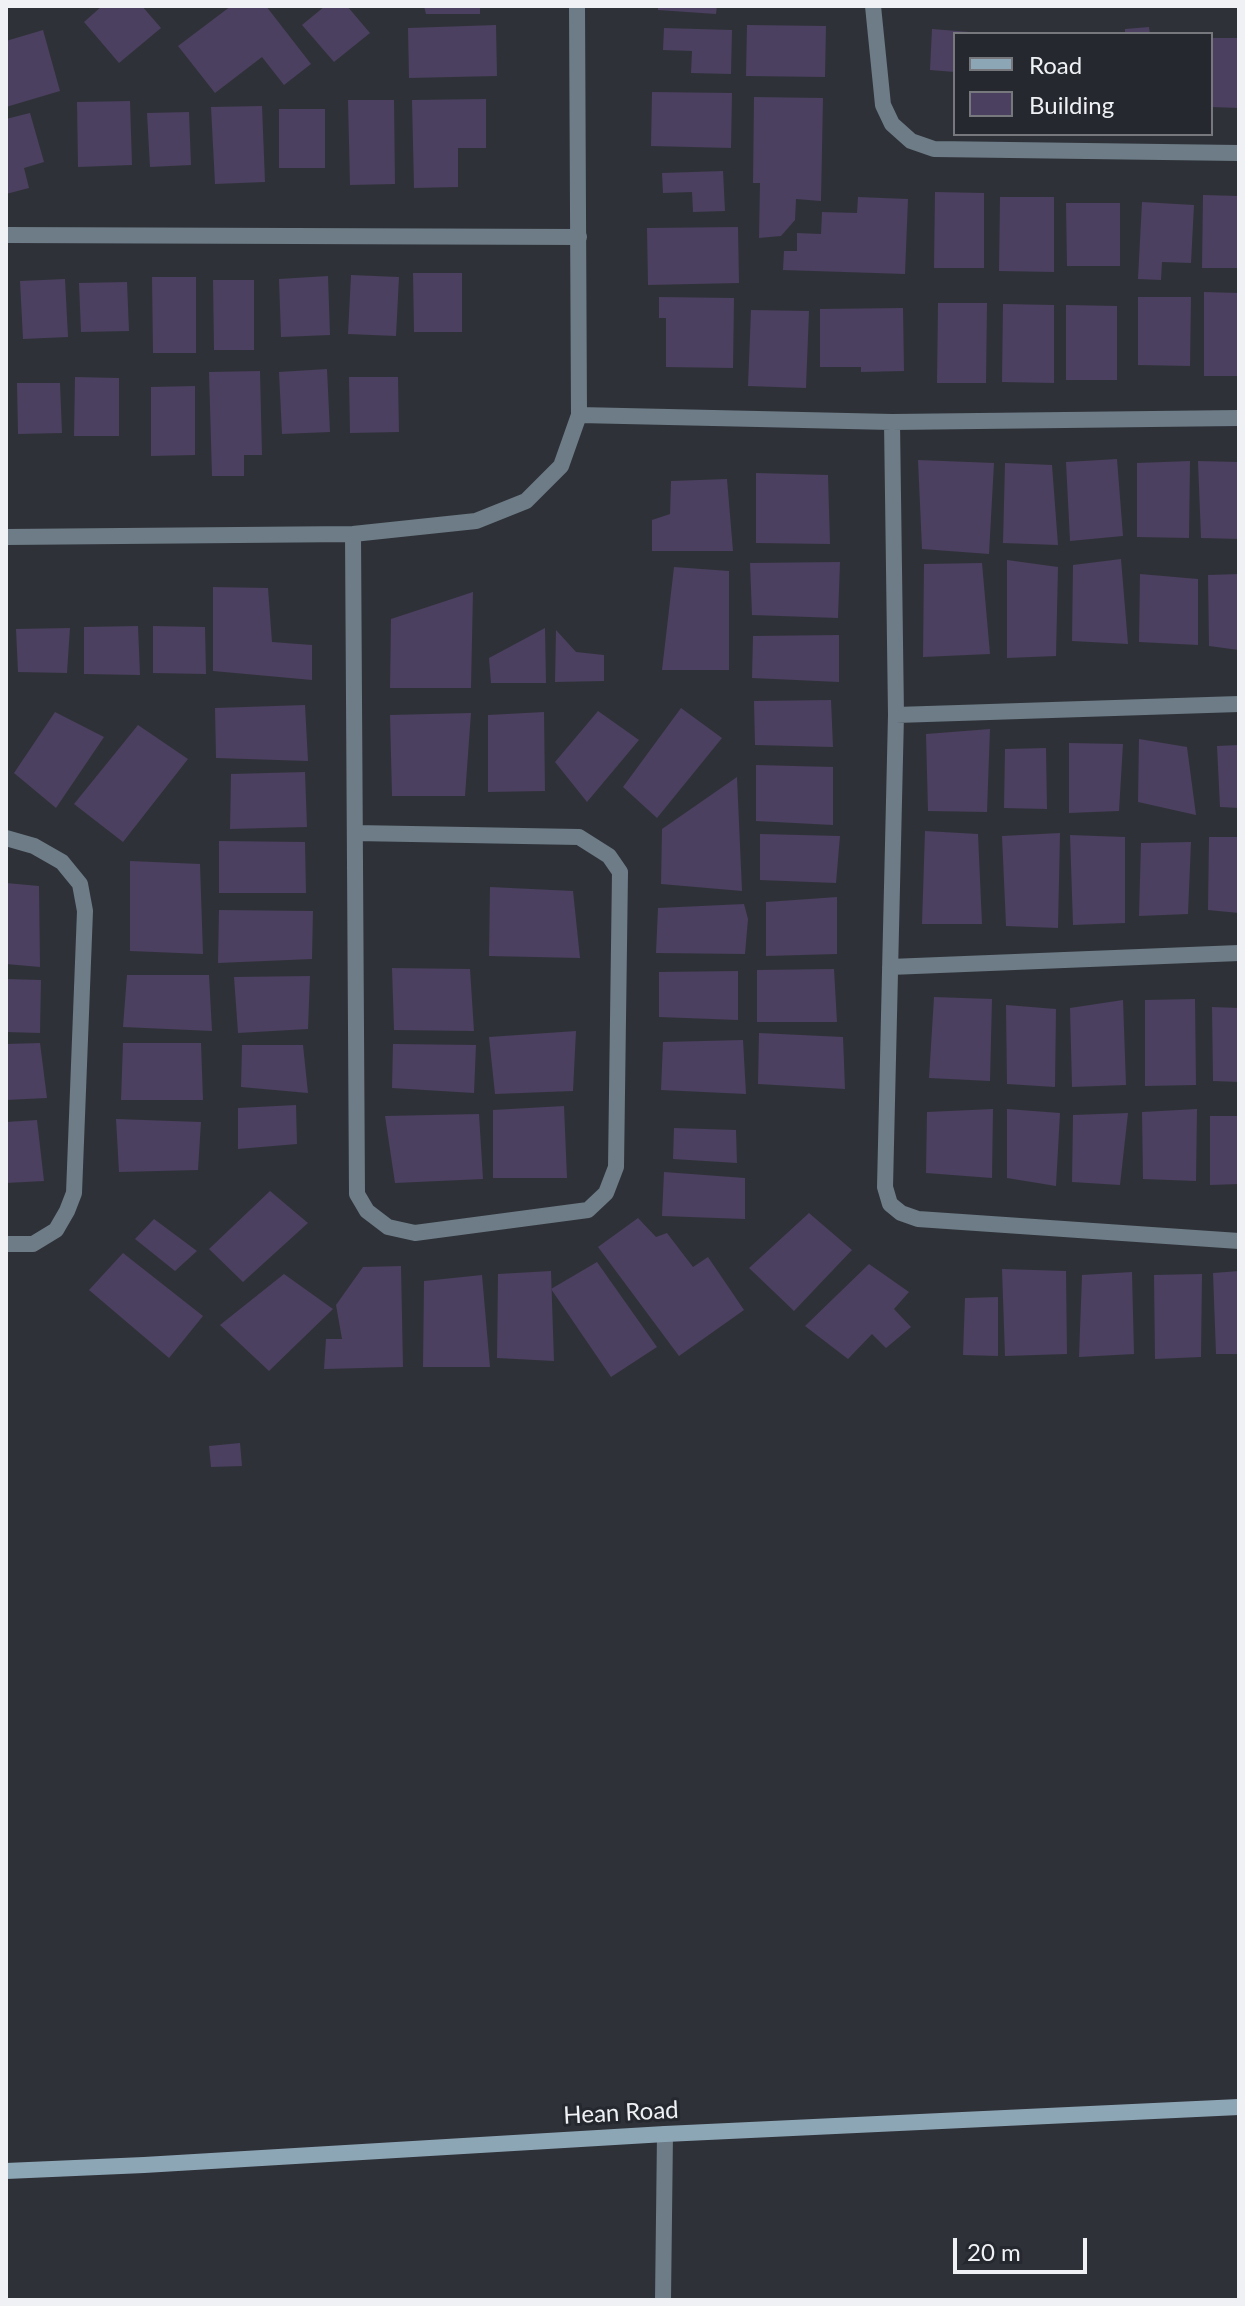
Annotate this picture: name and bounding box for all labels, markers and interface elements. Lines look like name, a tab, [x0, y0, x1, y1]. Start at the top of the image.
legend	[953, 32, 1213, 136]
text: Road	[1029, 50, 1082, 79]
text: Building	[1029, 90, 1114, 119]
street label: Hean Road	[563, 2096, 679, 2130]
scale bar	[957, 2222, 1091, 2272]
text: 20 m	[967, 2237, 1021, 2266]

